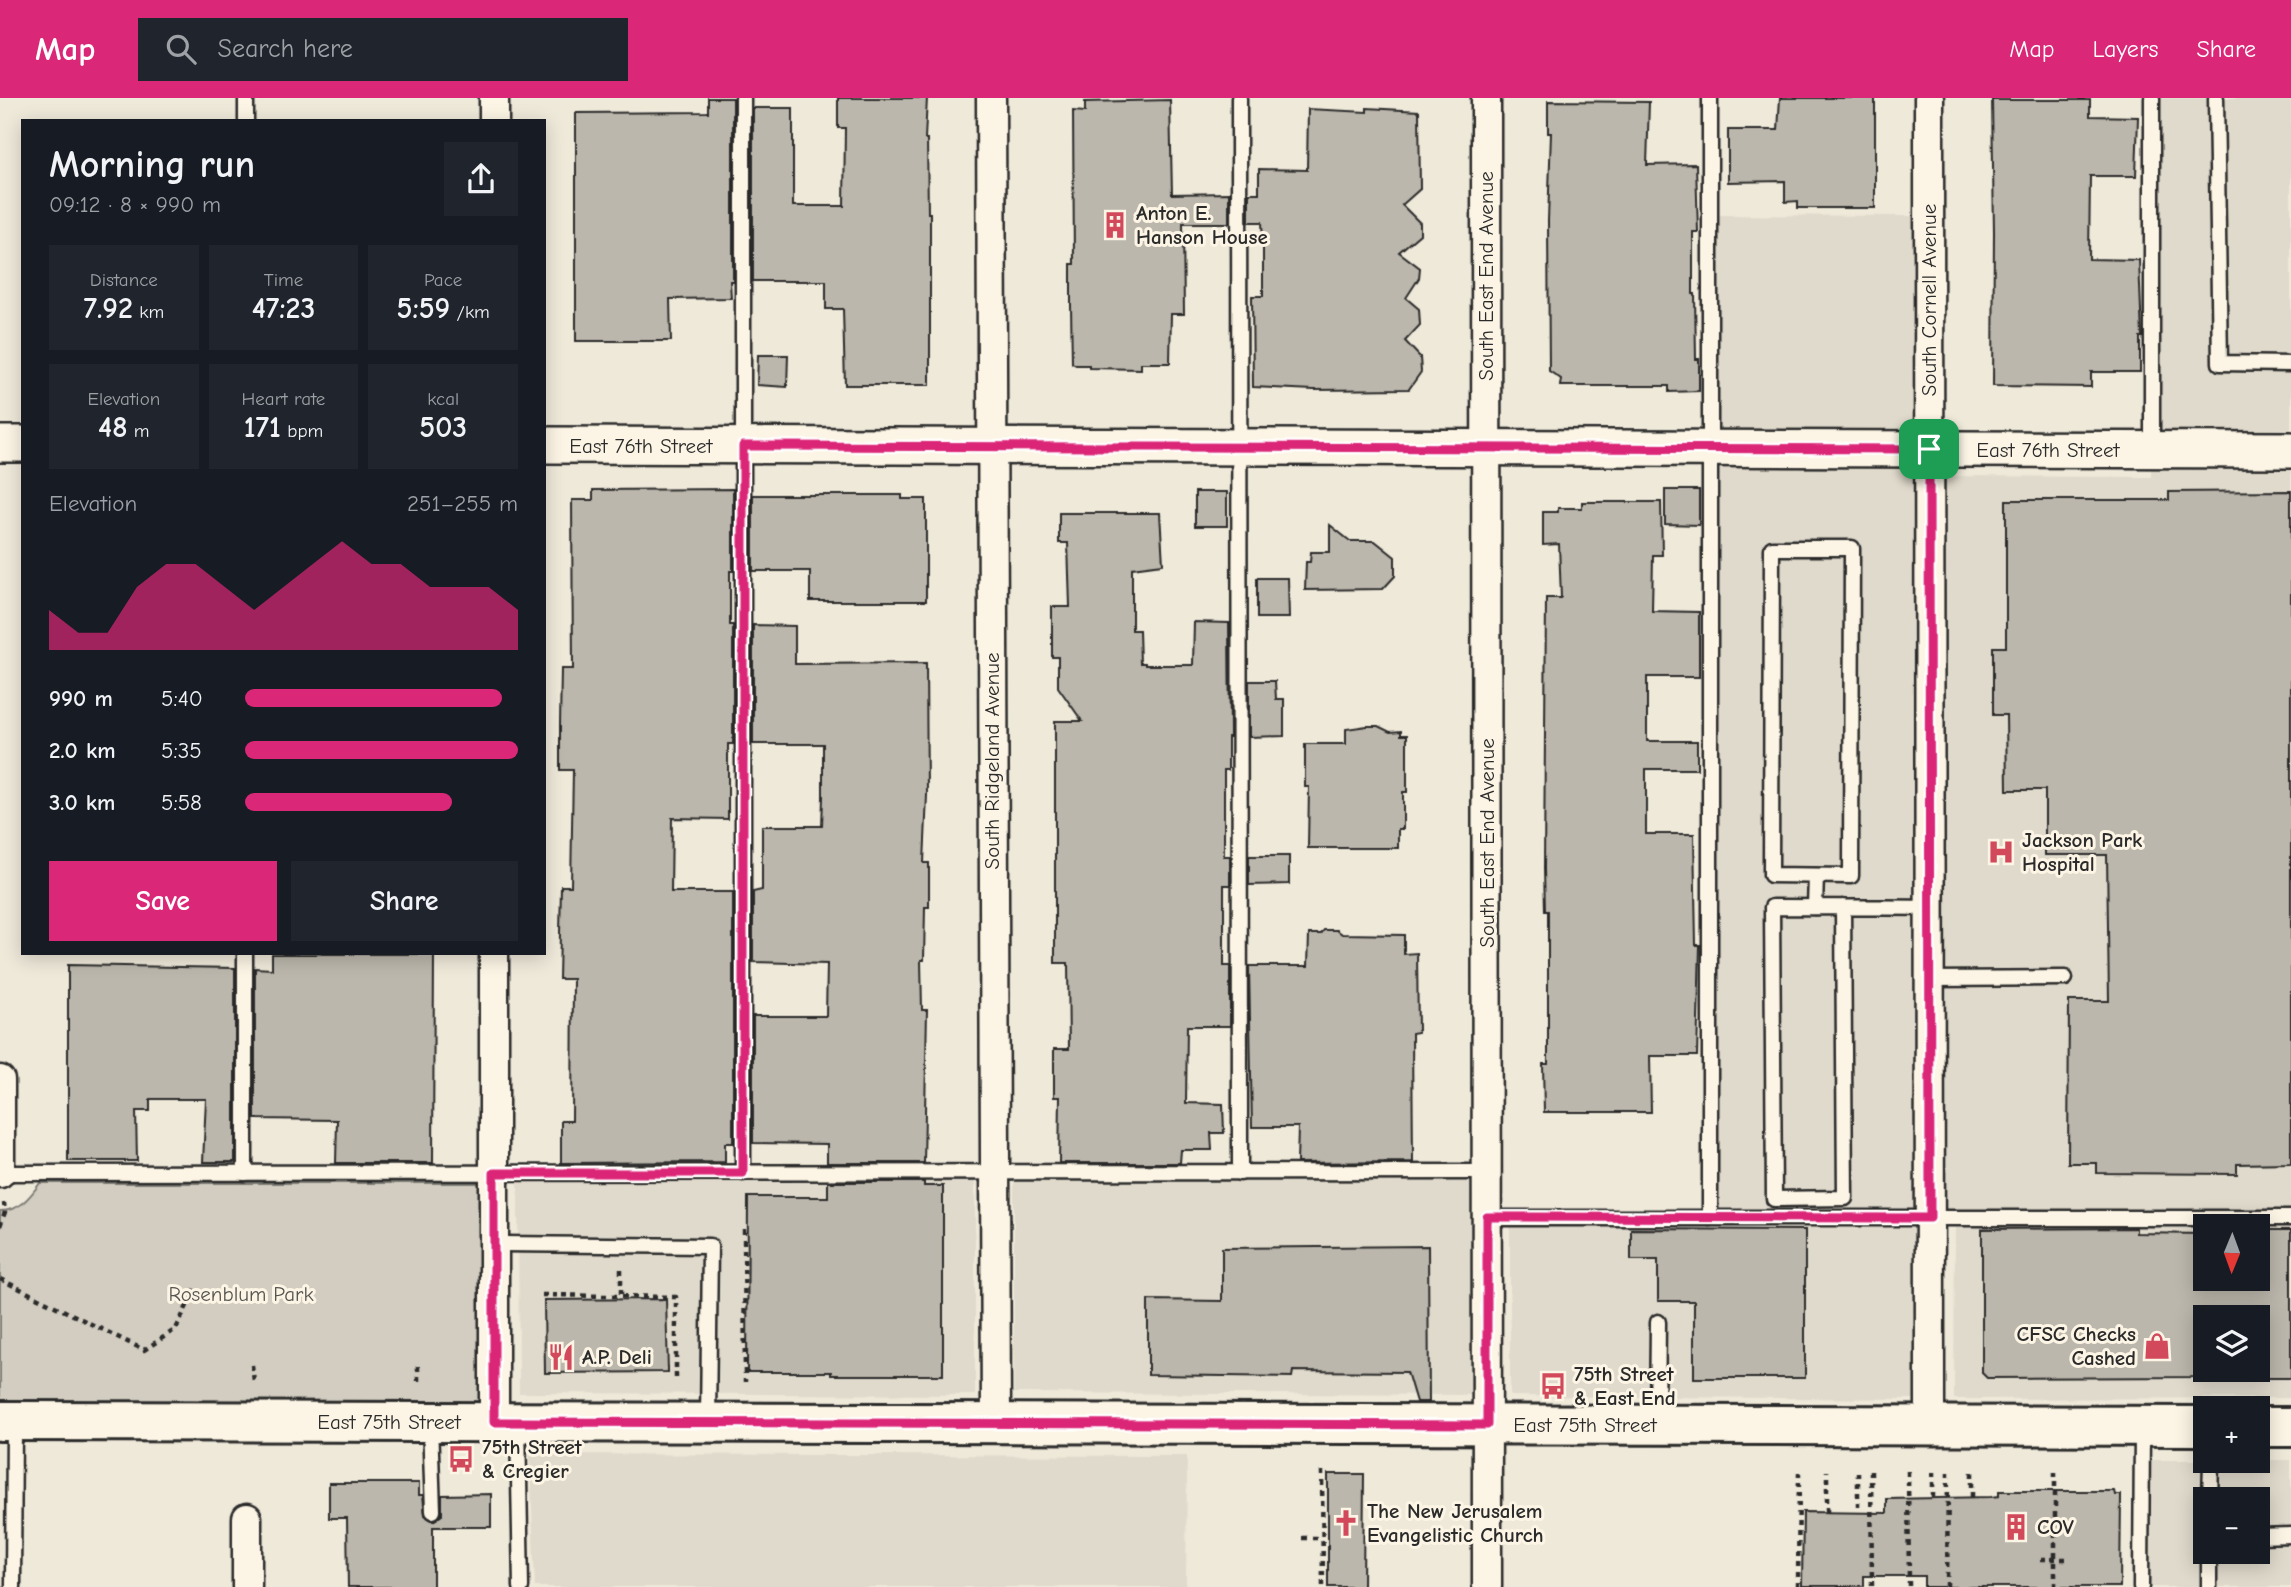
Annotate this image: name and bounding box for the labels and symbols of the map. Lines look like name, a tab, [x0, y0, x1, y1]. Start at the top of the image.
street label: South East End Avenue	[1474, 171, 1498, 381]
place label: Anton E. Hanson House	[1136, 201, 1268, 249]
street label: South Cornell Avenue	[1917, 204, 1941, 396]
building icon: Anton E. Hanson House	[1100, 210, 1130, 240]
pin	[1899, 419, 1959, 479]
street label: East 76th Street	[569, 434, 714, 458]
street label: East 76th Street	[1976, 438, 2121, 462]
street label: South Ridgeland Avenue	[980, 653, 1004, 869]
street label: South East End Avenue	[1475, 738, 1499, 948]
place label: Jackson Park Hospital	[2022, 828, 2143, 876]
hospital icon: Jackson Park Hospital	[1986, 837, 2016, 867]
north arrow	[2193, 1214, 2270, 1292]
park label: Rosenblum Park	[168, 1282, 314, 1306]
place label: CFSC Checks Cashed	[2017, 1322, 2136, 1370]
shop icon: CFSC Checks Cashed	[2142, 1331, 2172, 1361]
restaurant icon: A.P. Deli	[546, 1342, 576, 1372]
place label: A.P. Deli	[582, 1345, 652, 1369]
place label: 75th Street & East End	[1574, 1362, 1676, 1410]
bus stop icon: 75th Street & East End	[1538, 1371, 1568, 1401]
street label: East 75th Street	[317, 1410, 462, 1434]
street label: East 75th Street	[1513, 1413, 1658, 1437]
place label: 75th Street & Cregier	[482, 1435, 583, 1483]
bus stop icon: 75th Street & Cregier	[446, 1444, 476, 1474]
place label: The New Jerusalem Evangelistic Church	[1367, 1499, 1544, 1547]
church icon: The New Jerusalem Evangelistic Church	[1331, 1508, 1361, 1538]
building icon: COV	[2001, 1512, 2031, 1542]
place label: COV	[2037, 1515, 2075, 1539]

